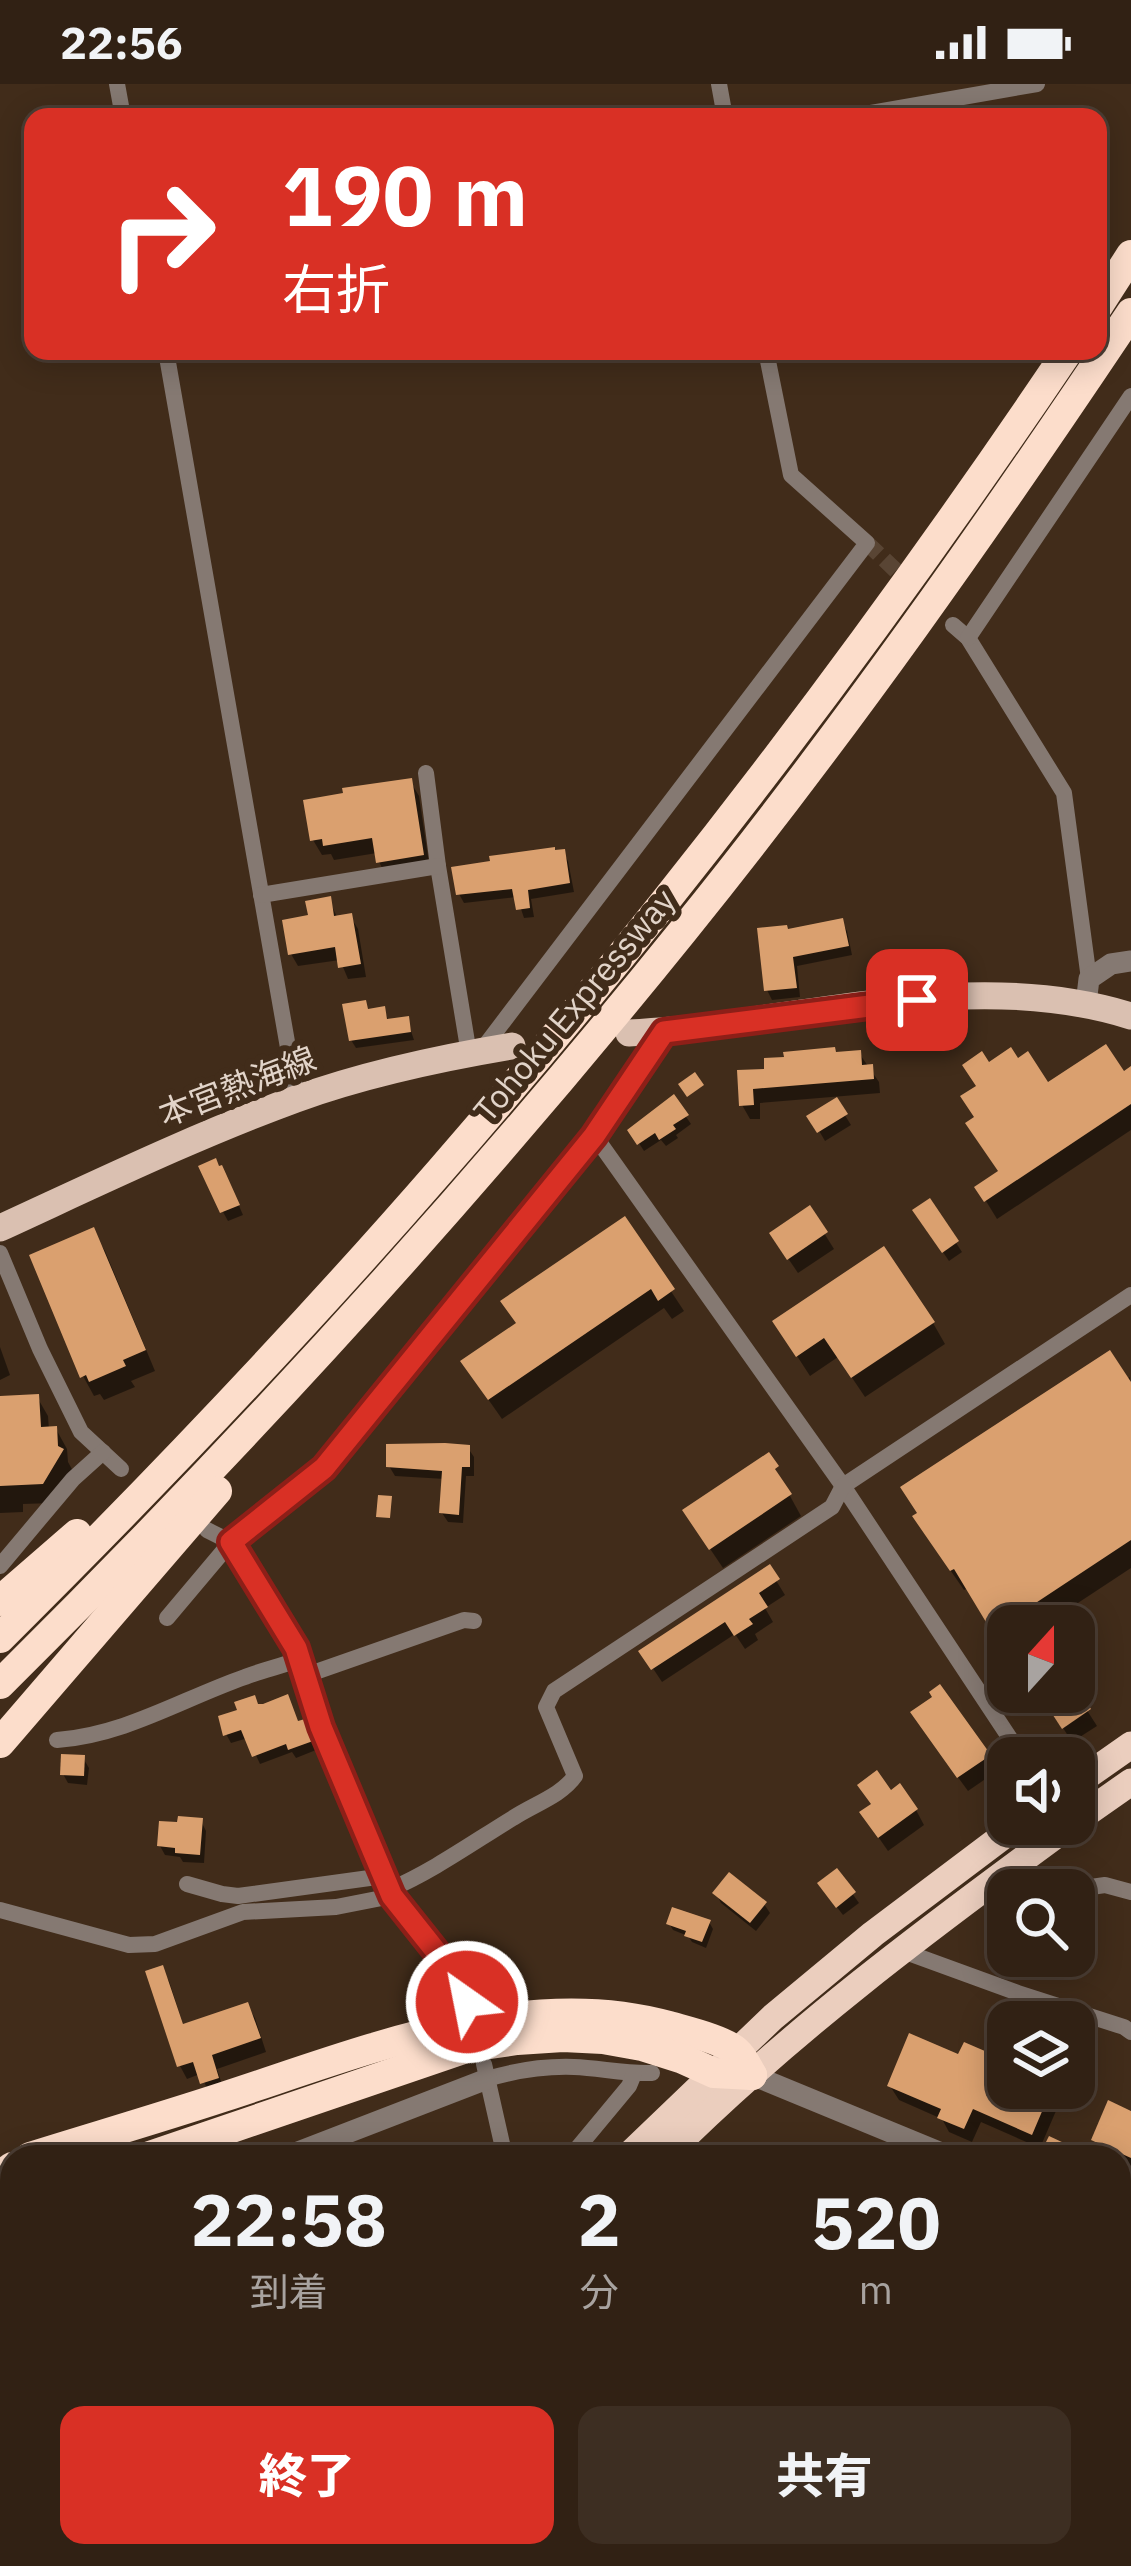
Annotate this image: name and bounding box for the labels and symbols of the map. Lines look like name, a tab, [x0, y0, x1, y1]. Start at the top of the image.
street label: Tohoku Expressway	[463, 879, 684, 1130]
pin	[866, 949, 968, 1051]
street label: 本宮熱海線	[152, 1036, 322, 1135]
north arrow	[987, 1605, 1095, 1713]
position arrow	[404, 1939, 530, 2065]

